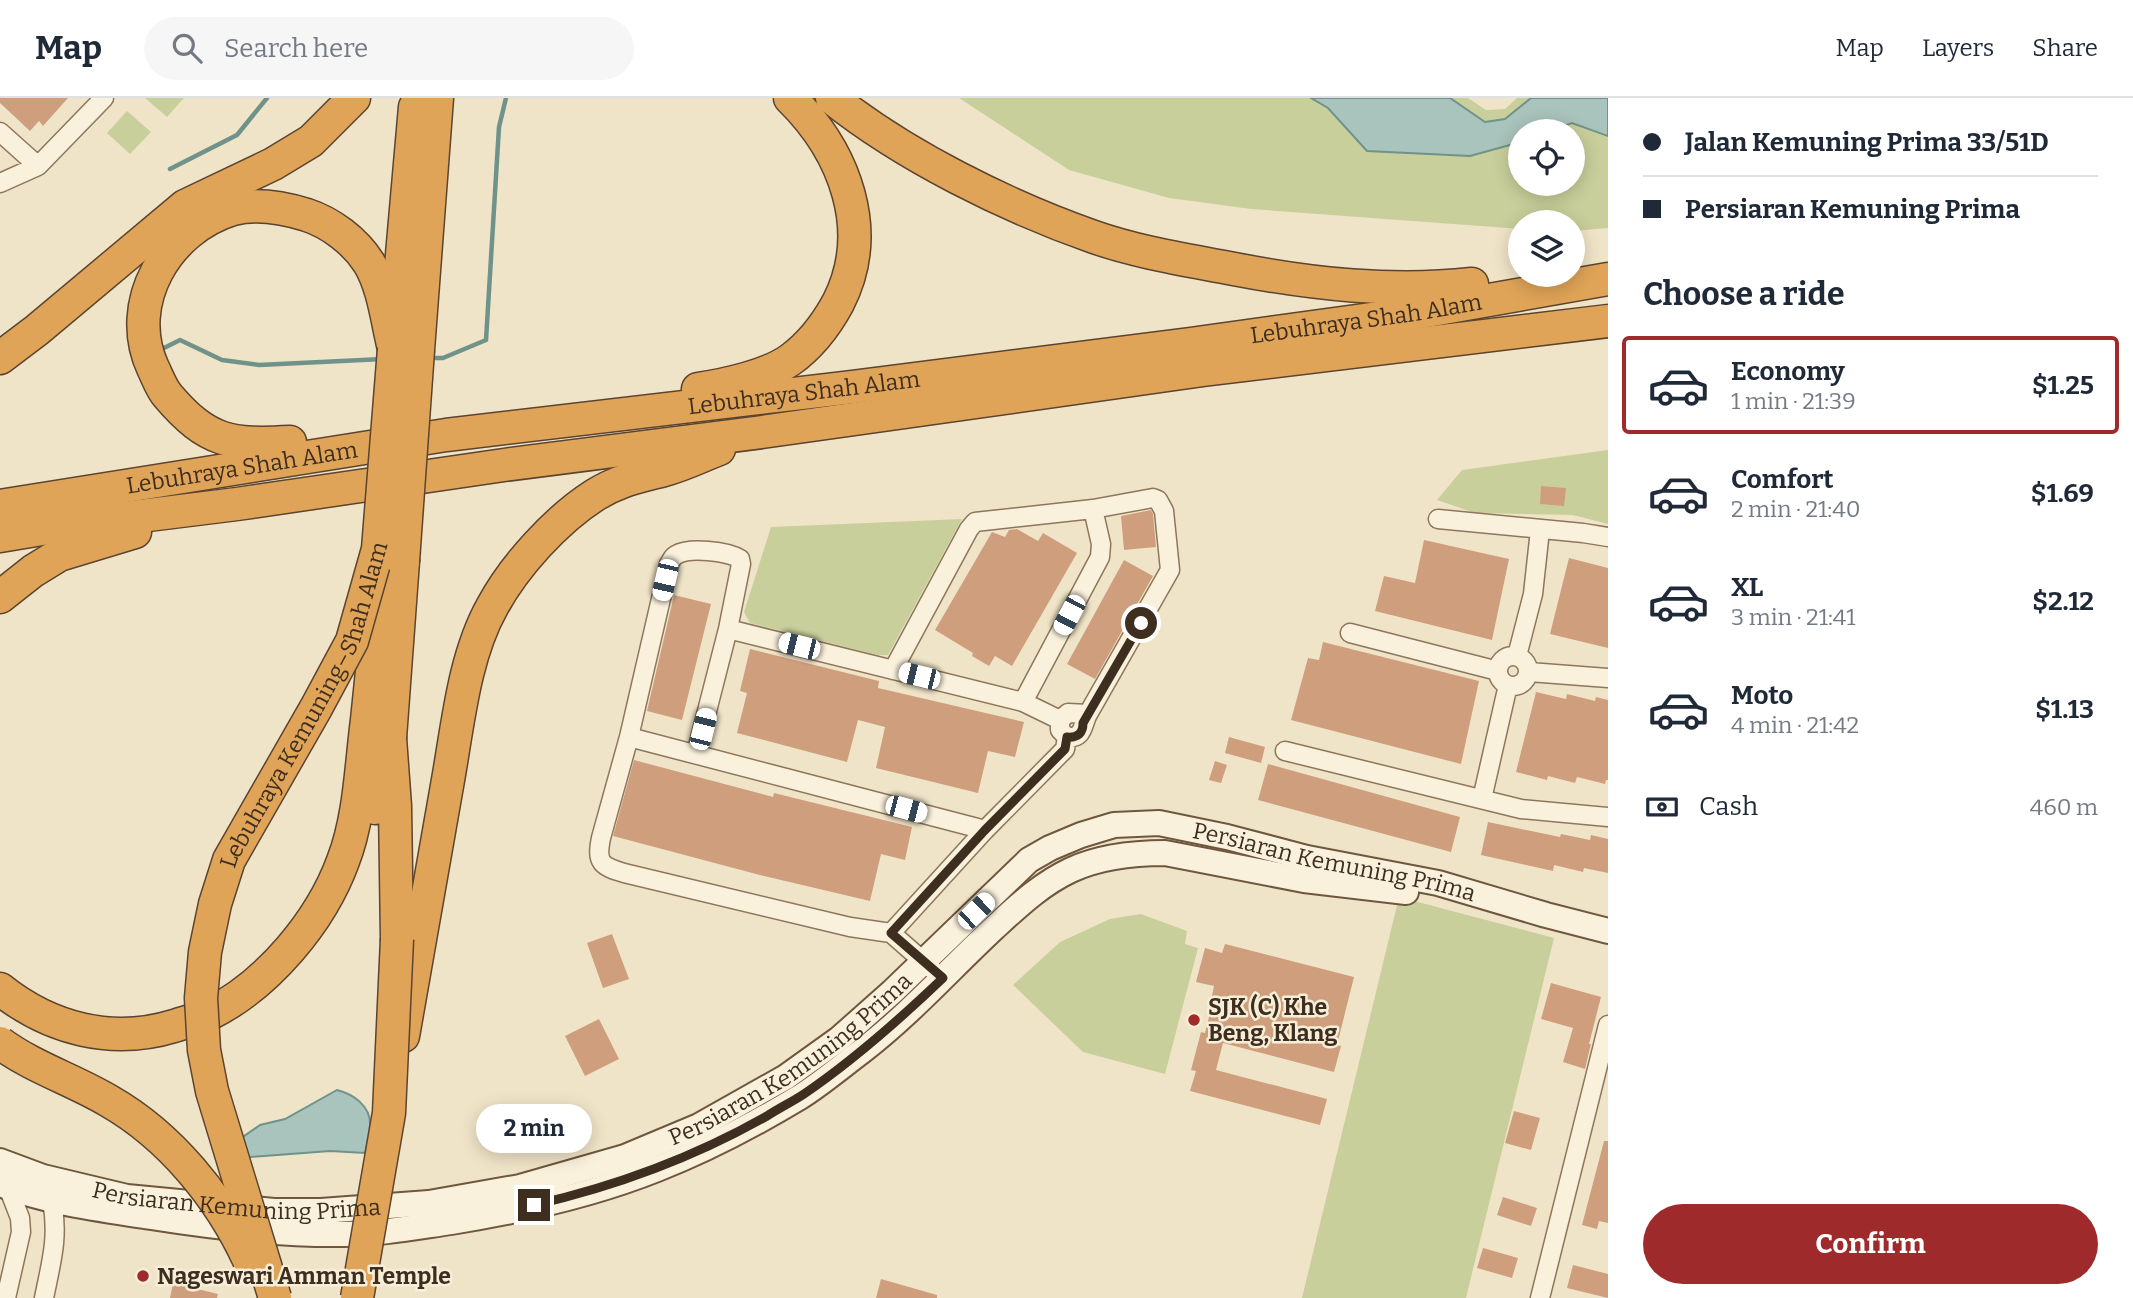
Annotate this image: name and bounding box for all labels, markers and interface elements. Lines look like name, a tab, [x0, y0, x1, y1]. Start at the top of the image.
search box	[144, 17, 634, 80]
text: Map	[35, 28, 102, 68]
icon: search	[168, 29, 206, 67]
text: Search here	[224, 33, 368, 64]
text: Map	[1836, 34, 1884, 62]
text: Layers	[1922, 34, 1994, 62]
text: Share	[2032, 34, 2098, 62]
map controls	[1508, 119, 1585, 287]
button: locate	[1508, 119, 1585, 196]
text: Jalan Kemuning Prima 33/51D	[1685, 127, 2049, 158]
text: Persiaran Kemuning Prima	[1685, 194, 2020, 225]
button: layers	[1508, 210, 1585, 287]
text: Choose a ride	[1643, 275, 1844, 313]
street label: Lebuhraya Shah Alam	[1248, 287, 1484, 350]
icon: car	[1647, 354, 1710, 417]
text: Economy	[1731, 356, 1845, 387]
street label: Lebuhraya Shah Alam	[686, 365, 922, 420]
text: $1.25	[2032, 370, 2094, 401]
text: 1 min · 21:39	[1731, 387, 1856, 415]
street label: Lebuhraya Shah Alam	[124, 435, 360, 500]
icon: car	[1647, 462, 1710, 525]
text: Comfort	[1731, 464, 1834, 495]
text: $1.69	[2031, 478, 2094, 509]
text: 2 min · 21:40	[1731, 495, 1860, 523]
street label: Lebuhraya Kemuning–Shah Alam	[214, 538, 393, 871]
car	[651, 557, 680, 603]
icon: car	[1647, 570, 1710, 633]
text: XL	[1731, 572, 1763, 603]
text: $2.12	[2032, 586, 2094, 617]
car	[1050, 592, 1089, 638]
text: 3 min · 21:41	[1731, 603, 1856, 631]
route start	[1125, 607, 1157, 639]
car	[777, 631, 822, 661]
car	[897, 661, 942, 691]
icon: car	[1647, 678, 1710, 741]
text: Moto	[1731, 680, 1793, 711]
text: $1.13	[2035, 694, 2094, 725]
car	[688, 706, 719, 752]
text: 4 min · 21:42	[1731, 711, 1859, 739]
icon: cash	[1643, 788, 1681, 826]
text: Cash	[1699, 791, 1758, 822]
car	[883, 793, 930, 825]
text: 460 m	[2030, 793, 2098, 821]
street label: Persiaran Kemuning Prima	[1190, 816, 1480, 908]
car	[954, 889, 999, 933]
street label: Persiaran Kemuning Prima	[664, 966, 918, 1151]
place label: SJK (C) Khe Beng, Klang	[1208, 993, 1338, 1047]
marker: SJK (C) Khe Beng, Klang	[1186, 1012, 1202, 1028]
callout: 2 min	[476, 1104, 592, 1152]
text: 2 min	[503, 1114, 565, 1142]
street label: Persiaran Kemuning Prima	[90, 1175, 382, 1225]
route end	[518, 1189, 550, 1221]
button: Confirm	[1643, 1204, 2098, 1284]
place label: Nageswari Amman Temple	[157, 1262, 451, 1290]
marker: Nageswari Amman Temple	[135, 1268, 151, 1284]

